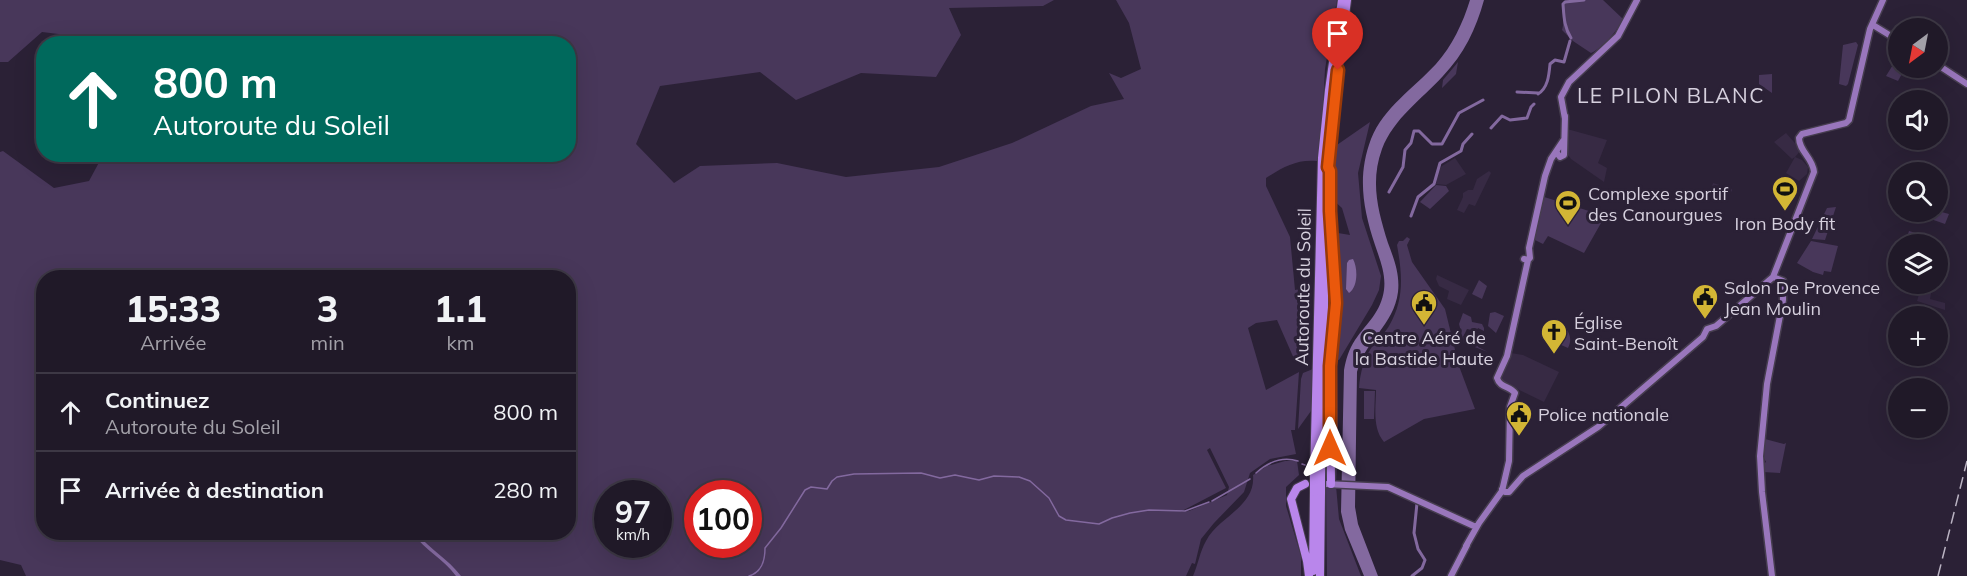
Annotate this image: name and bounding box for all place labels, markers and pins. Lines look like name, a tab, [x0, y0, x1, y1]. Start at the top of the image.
pin	[1312, 8, 1363, 70]
sports icon: Iron Body fit	[1770, 174, 1800, 212]
place label: Complexe sportif des Canourgues	[1588, 182, 1729, 226]
sports icon: Complexe sportif des Canourgues	[1553, 188, 1583, 226]
place label: Iron Body fit	[1735, 212, 1835, 235]
place label: Salon De Provence Jean Moulin	[1724, 276, 1880, 320]
public building icon: Salon De Provence Jean Moulin	[1690, 282, 1720, 320]
public building icon: Centre Aéré de la Bastide Haute	[1409, 288, 1439, 326]
place label: Église Saint-Benoît	[1574, 311, 1678, 355]
church icon: Église Saint-Benoît	[1539, 317, 1569, 355]
place label: Centre Aéré de la Bastide Haute	[1355, 326, 1493, 370]
public building icon: Police nationale	[1504, 399, 1534, 437]
place label: Police nationale	[1538, 403, 1669, 426]

